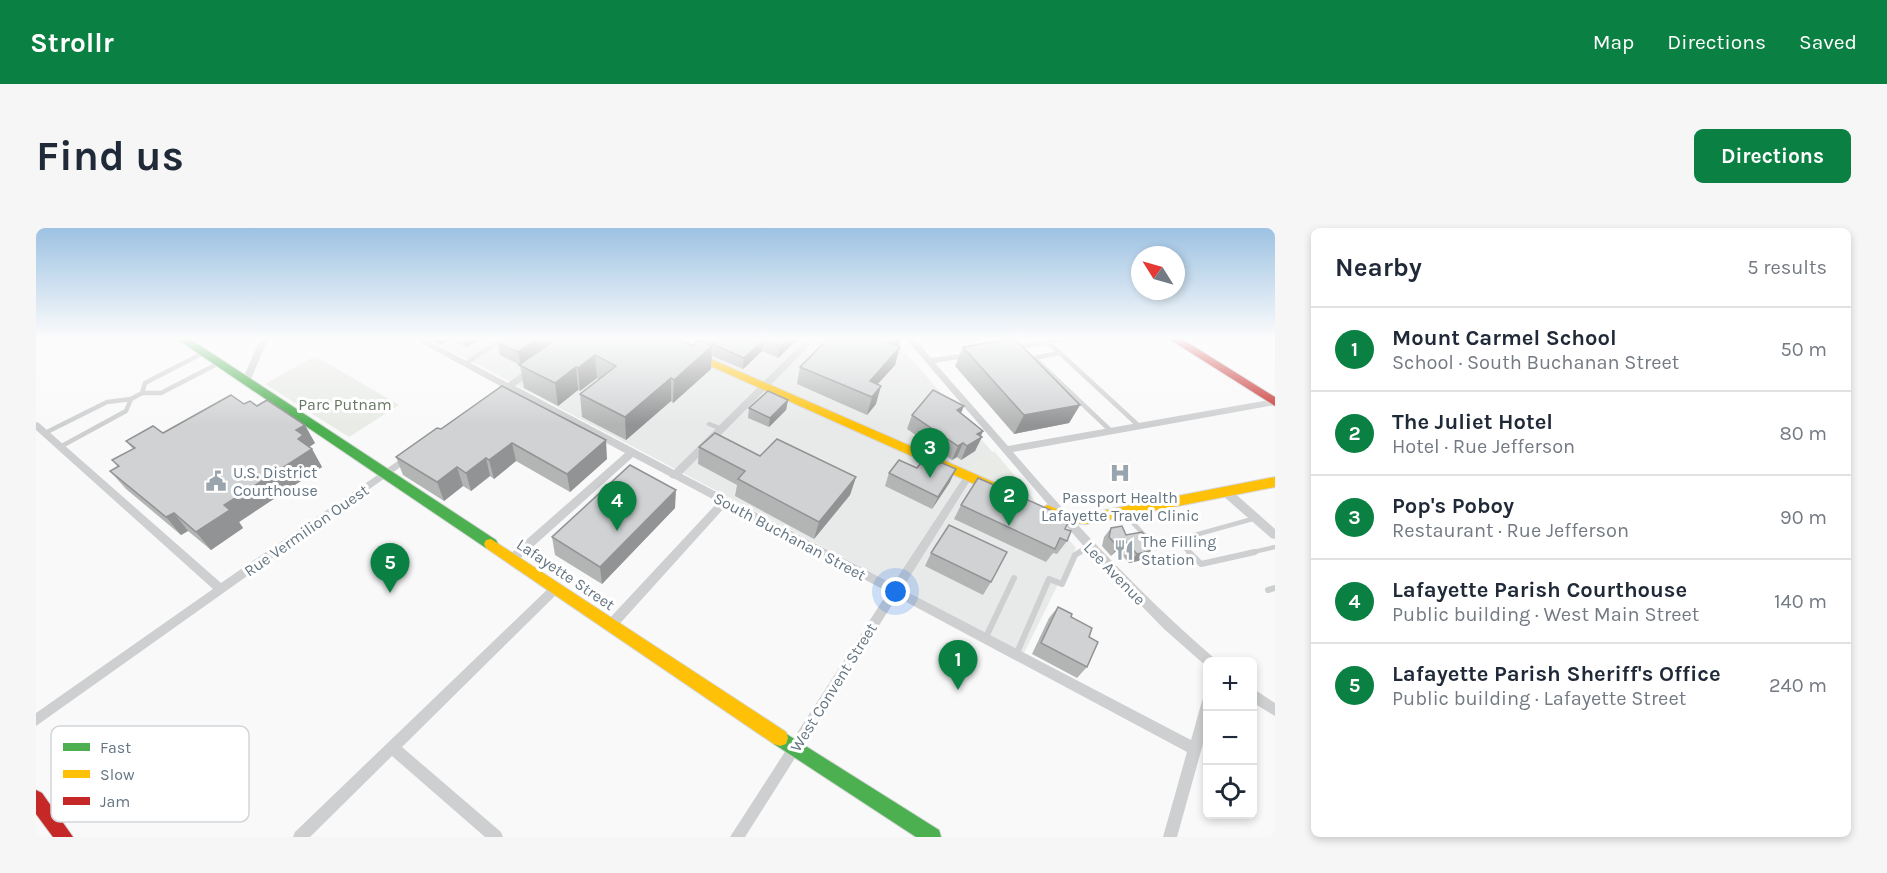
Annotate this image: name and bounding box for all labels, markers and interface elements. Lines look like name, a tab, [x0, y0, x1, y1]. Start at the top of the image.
text: Strollr	[30, 26, 114, 59]
text: Map	[1593, 30, 1634, 54]
text: Directions	[1667, 30, 1766, 54]
text: Saved	[1799, 30, 1857, 54]
button: Directions	[1694, 129, 1851, 183]
text: Find us	[36, 131, 184, 181]
north arrow	[1131, 246, 1185, 300]
text: Nearby	[1335, 252, 1422, 283]
text: 5 results	[1747, 256, 1827, 279]
text: Mount Carmel School	[1392, 325, 1617, 351]
text: 1	[1351, 338, 1358, 361]
text: 50 m	[1780, 338, 1827, 361]
text: School · South Buchanan Street	[1392, 351, 1679, 374]
park label: Parc Putnam	[298, 395, 392, 414]
text: The Juliet Hotel	[1392, 409, 1553, 435]
text: 2	[1348, 422, 1361, 445]
text: 80 m	[1779, 422, 1827, 445]
pin: 3	[910, 428, 950, 478]
text: Hotel · Rue Jefferson	[1392, 435, 1575, 458]
hospital icon: Passport Health Lafayette Travel Clinic	[1108, 461, 1132, 485]
place label: U.S. District Courthouse	[233, 463, 318, 500]
public building icon: U.S. District Courthouse	[204, 469, 228, 493]
pin: 2	[990, 476, 1028, 526]
street label: Rue Vermilion Ouest	[240, 480, 372, 581]
pin: 4	[598, 482, 636, 531]
street label: South Buchanan Street	[710, 488, 869, 585]
place label: Passport Health Lafayette Travel Clinic	[1041, 488, 1199, 525]
text: Pop's Poboy	[1392, 493, 1514, 519]
text: 3	[1348, 506, 1361, 529]
text: 90 m	[1780, 506, 1827, 529]
text: Restaurant · Rue Jefferson	[1392, 519, 1629, 542]
place label: The Filling Station	[1141, 532, 1216, 569]
street label: Lafayette Street	[513, 535, 618, 614]
street label: Lee Avenue	[1080, 538, 1149, 609]
restaurant icon: The Filling Station	[1112, 538, 1136, 562]
pin: 5	[370, 544, 410, 593]
your location	[881, 577, 910, 606]
text: Lafayette Parish Courthouse	[1392, 577, 1687, 603]
text: 4	[1349, 590, 1360, 613]
text: 140 m	[1774, 590, 1827, 613]
text: Public building · West Main Street	[1392, 603, 1699, 626]
street label: West Convent Street	[786, 619, 881, 755]
pin: 1	[938, 640, 978, 690]
map controls	[1203, 657, 1257, 819]
button: +	[1203, 657, 1257, 711]
text: Lafayette Parish Sheriff's Office	[1392, 661, 1721, 687]
text: 5	[1349, 674, 1360, 697]
text: 240 m	[1769, 674, 1827, 697]
text: Public building · Lafayette Street	[1392, 687, 1686, 710]
button: −	[1203, 711, 1257, 765]
legend	[51, 726, 249, 822]
text: Fast	[100, 738, 131, 757]
text: Slow	[100, 765, 135, 784]
button: locate	[1203, 765, 1257, 819]
text: Jam	[100, 792, 130, 811]

